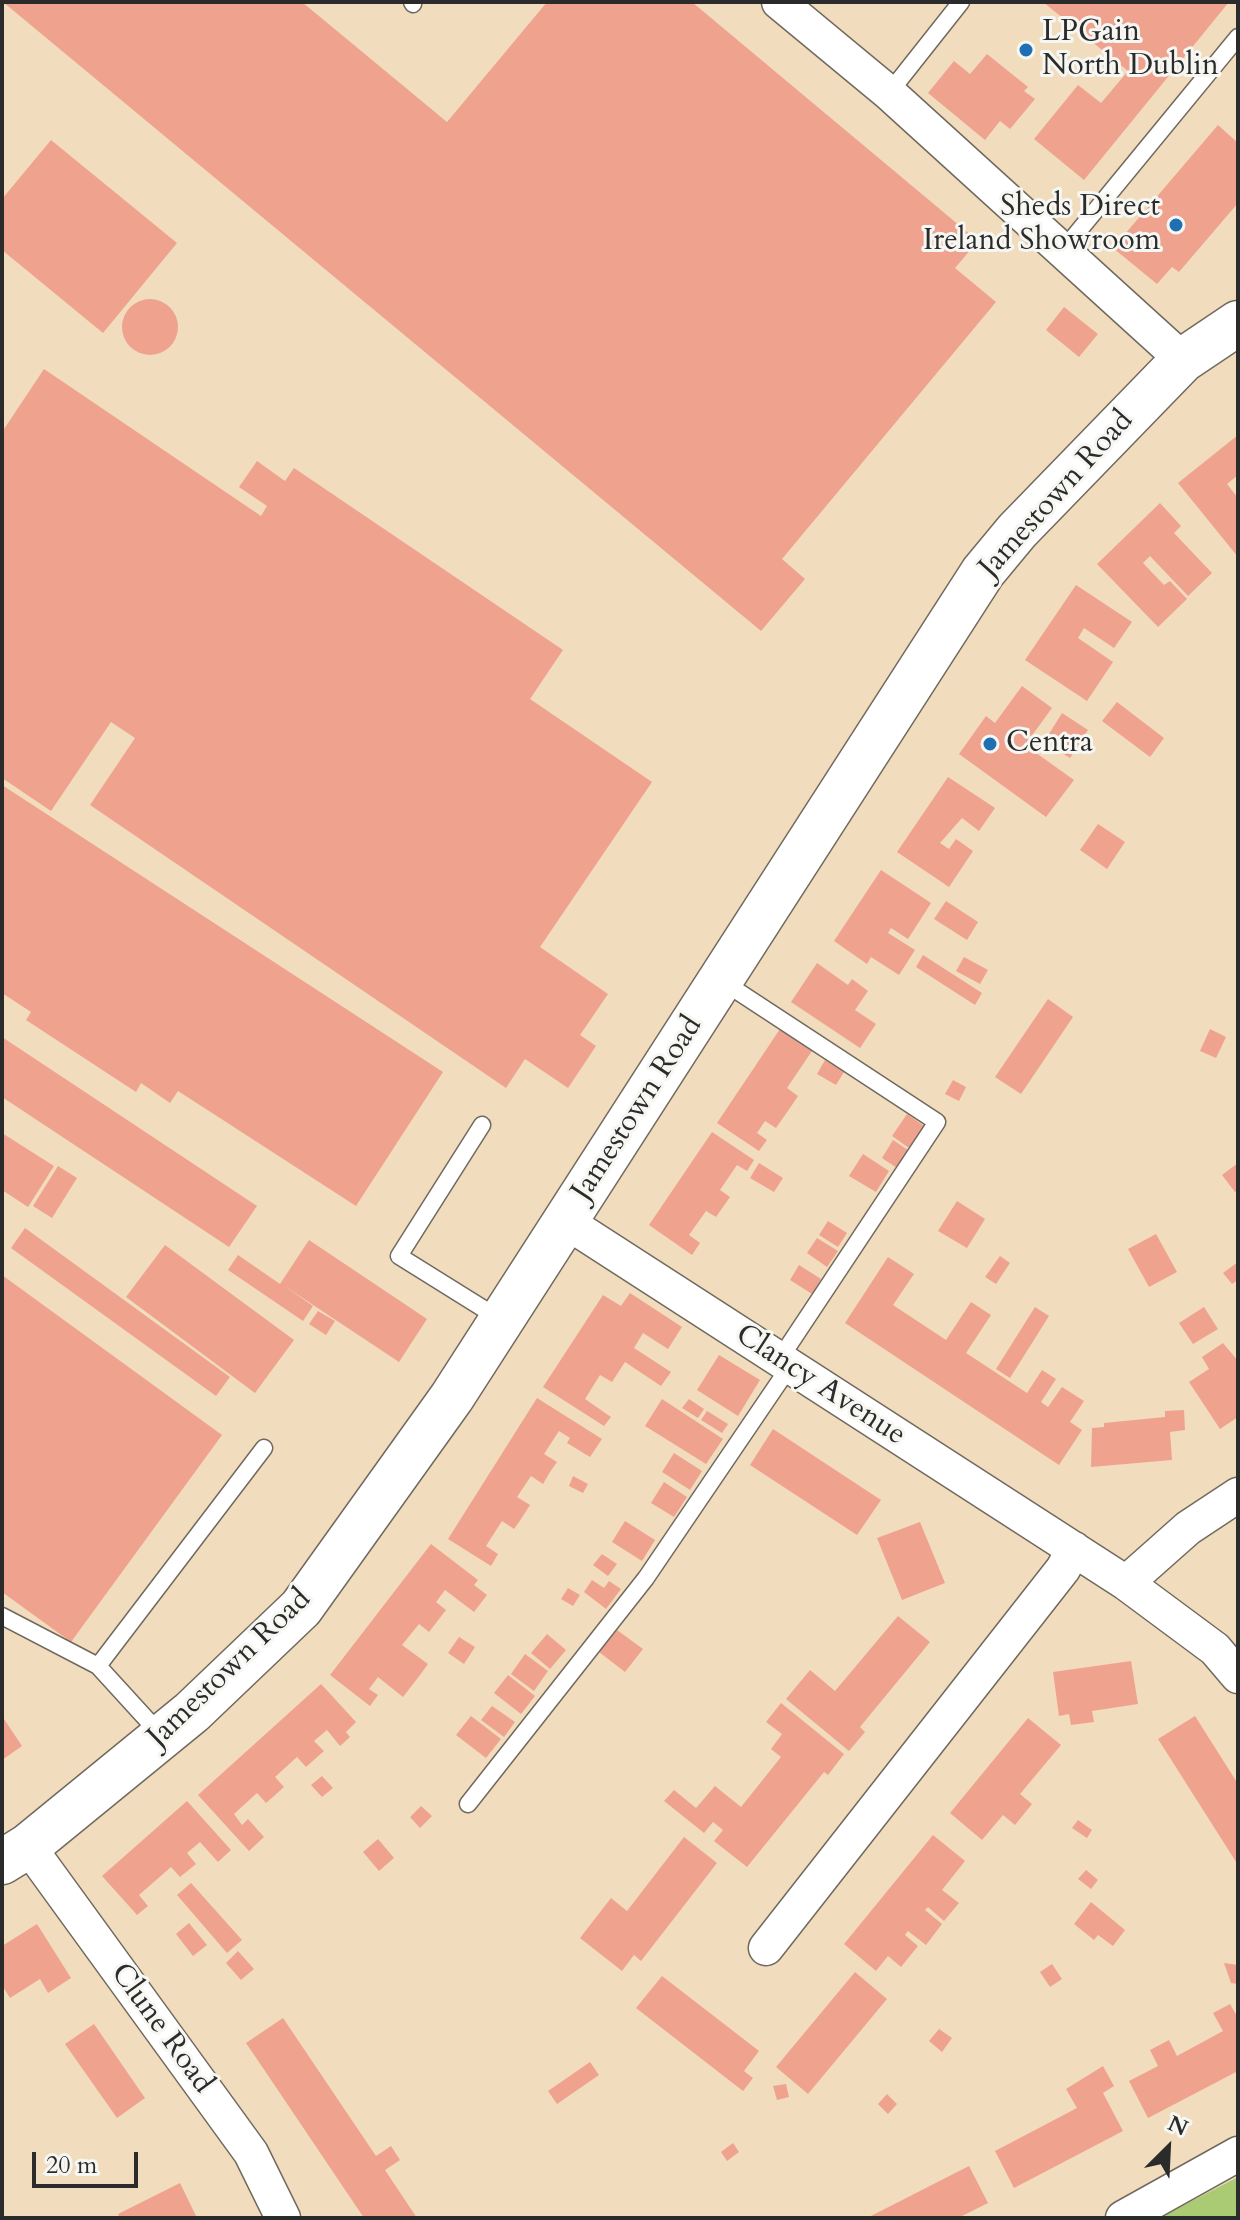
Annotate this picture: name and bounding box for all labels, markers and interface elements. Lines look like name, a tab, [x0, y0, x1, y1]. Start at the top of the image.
place label: LPGain North Dublin	[1042, 15, 1219, 86]
marker: LPGain North Dublin	[1017, 41, 1035, 59]
place label: Sheds Direct Ireland Showroom	[923, 190, 1160, 260]
marker: Sheds Direct Ireland Showroom	[1167, 216, 1185, 234]
street label: Jamestown Road	[972, 404, 1142, 586]
place label: Centra	[1006, 726, 1093, 762]
marker: Centra	[981, 735, 999, 753]
street label: Jamestown Road	[565, 1010, 711, 1208]
street label: Clancy Avenue	[728, 1318, 912, 1454]
street label: Jamestown Road	[141, 1582, 319, 1756]
street label: Clune Road	[102, 1957, 220, 2101]
north arrow	[1128, 2108, 1208, 2188]
text: N	[1163, 2108, 1193, 2144]
scale bar	[36, 2136, 142, 2186]
text: 20 m	[46, 2149, 97, 2182]

